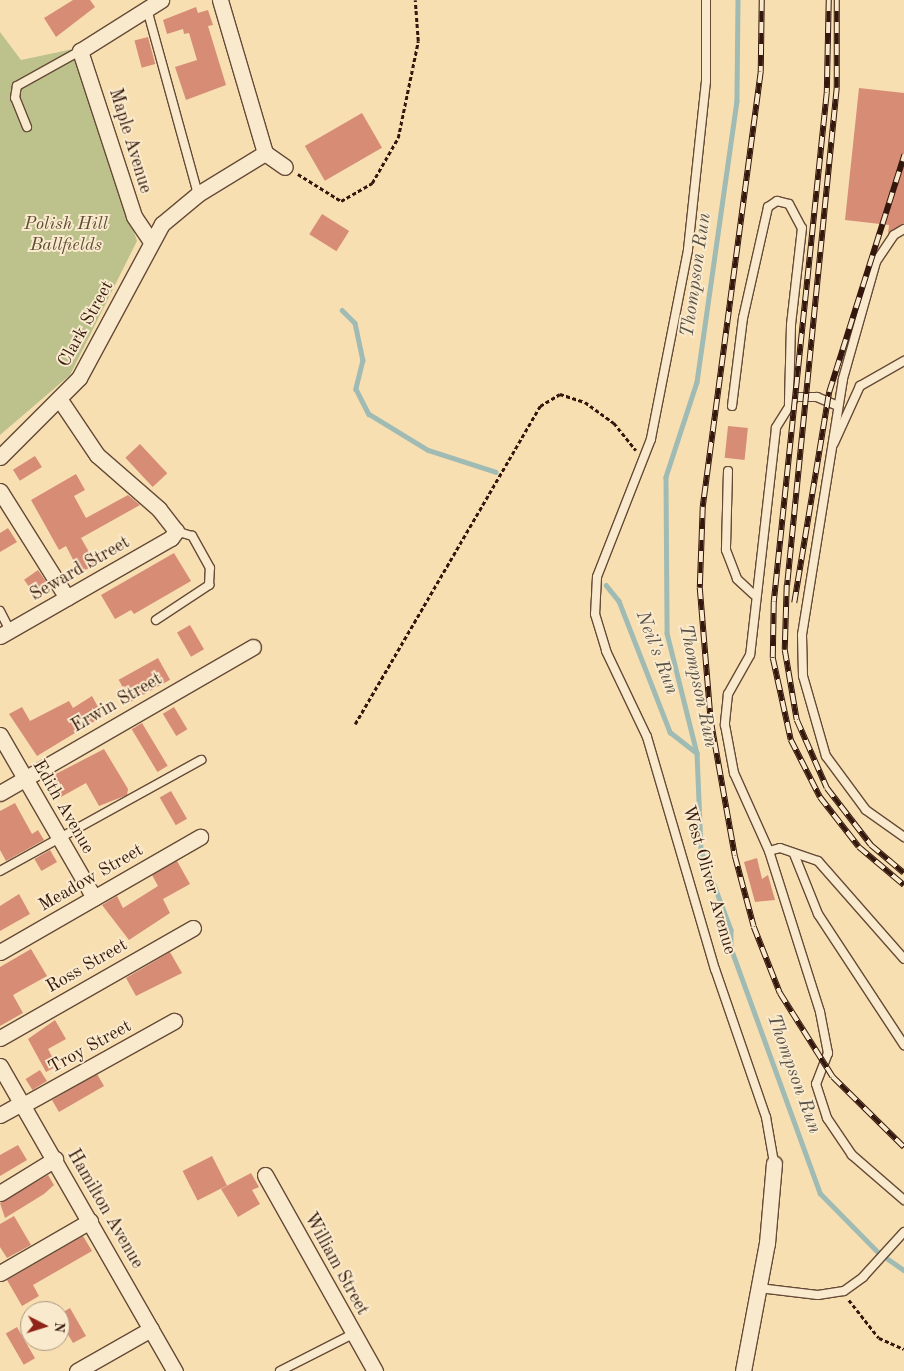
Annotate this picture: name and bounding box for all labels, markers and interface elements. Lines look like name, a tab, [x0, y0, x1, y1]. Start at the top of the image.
street label: Maple Avenue	[104, 86, 156, 196]
water label: Thompson Run	[677, 211, 717, 339]
park label: Polish Hill Ballfields	[24, 214, 108, 256]
street label: Clark Street	[53, 277, 119, 371]
street label: Seward Street	[26, 532, 134, 606]
water label: Neil's Run	[630, 608, 682, 698]
water label: Thompson Run	[673, 622, 721, 750]
street label: Erwin Street	[68, 668, 166, 738]
street label: Edith Avenue	[27, 756, 99, 858]
street label: West Oliver Avenue	[677, 803, 741, 957]
street label: Meadow Street	[35, 839, 147, 917]
street label: Ross Street	[43, 934, 131, 998]
water label: Thompson Run	[761, 1011, 825, 1137]
street label: Troy Street	[45, 1015, 135, 1079]
street label: Hamilton Avenue	[62, 1145, 148, 1273]
street label: William Street	[299, 1209, 373, 1319]
north arrow	[20, 1301, 70, 1351]
text: N	[52, 1321, 66, 1333]

